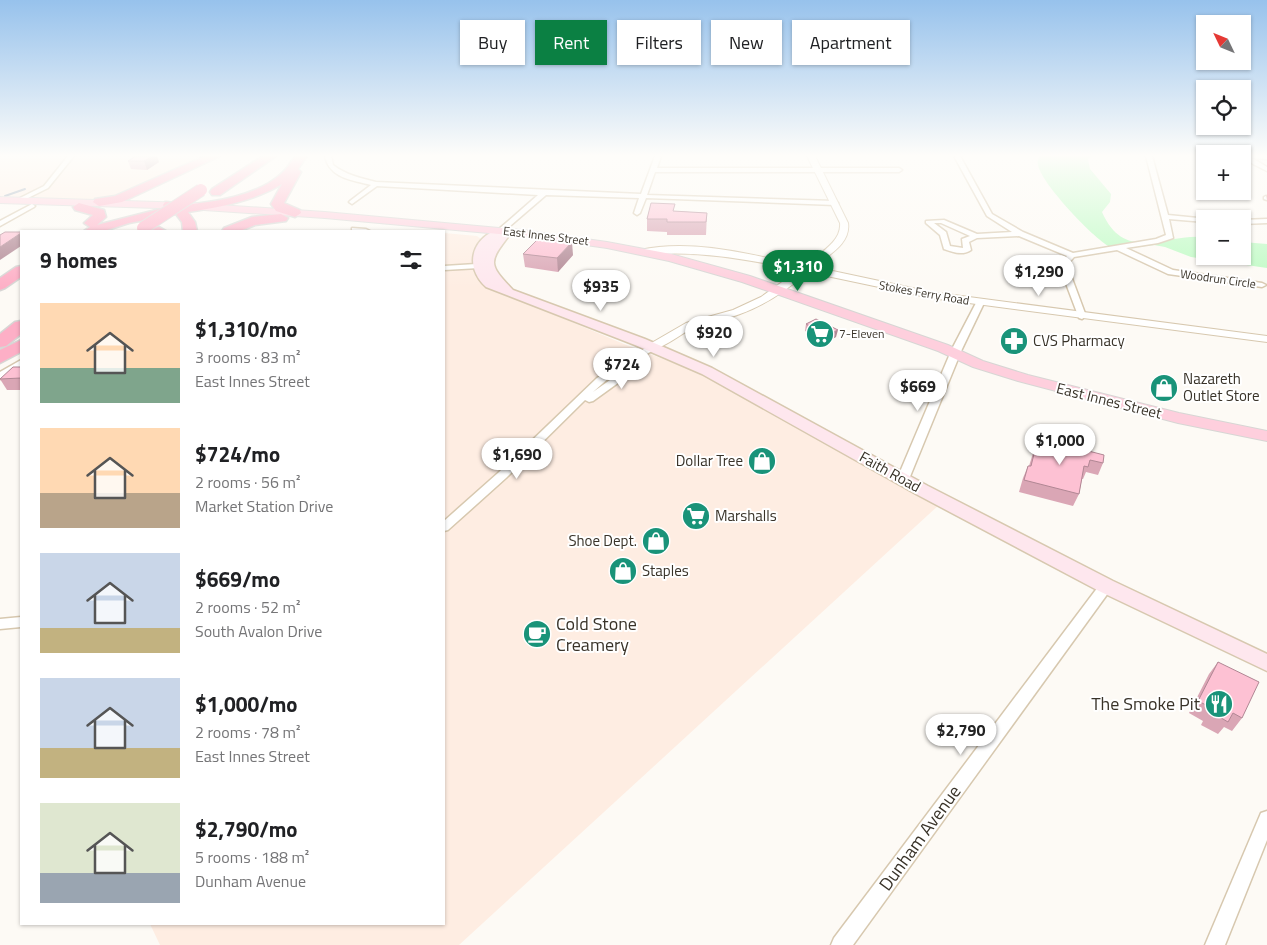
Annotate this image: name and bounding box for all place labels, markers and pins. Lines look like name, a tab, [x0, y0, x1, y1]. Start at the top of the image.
pin: $1,310	[757, 250, 839, 292]
pin: $1,290	[998, 254, 1080, 297]
pin: $935	[571, 270, 631, 312]
pin: $920	[684, 316, 744, 358]
supermarket icon: 7-Eleven	[805, 319, 835, 349]
place label: 7-Eleven	[839, 324, 885, 343]
pharmacy icon: CVS Pharmacy	[999, 326, 1029, 356]
place label: CVS Pharmacy	[1033, 329, 1125, 352]
pin: $724	[592, 348, 652, 390]
place label: Nazareth Outlet Store	[1183, 367, 1260, 407]
pin: $669	[888, 370, 948, 412]
shop icon: Nazareth Outlet Store	[1149, 373, 1179, 403]
pin: $1,000	[1019, 424, 1101, 466]
pin: $1,690	[476, 438, 558, 480]
shop icon: Dollar Tree	[747, 446, 777, 476]
place label: Dollar Tree	[676, 449, 743, 472]
supermarket icon: Marshalls	[681, 501, 711, 531]
place label: Marshalls	[715, 504, 777, 527]
shop icon: Shoe Dept.	[641, 526, 671, 556]
place label: Shoe Dept.	[568, 529, 637, 552]
shop icon: Staples	[608, 556, 638, 586]
place label: Staples	[642, 559, 689, 582]
place label: Cold Stone Creamery	[556, 610, 637, 658]
cafe icon: Cold Stone Creamery	[522, 619, 552, 649]
restaurant icon: The Smoke Pit	[1204, 689, 1234, 719]
place label: The Smoke Pit	[1091, 690, 1201, 717]
pin: $2,790	[920, 714, 1002, 756]

